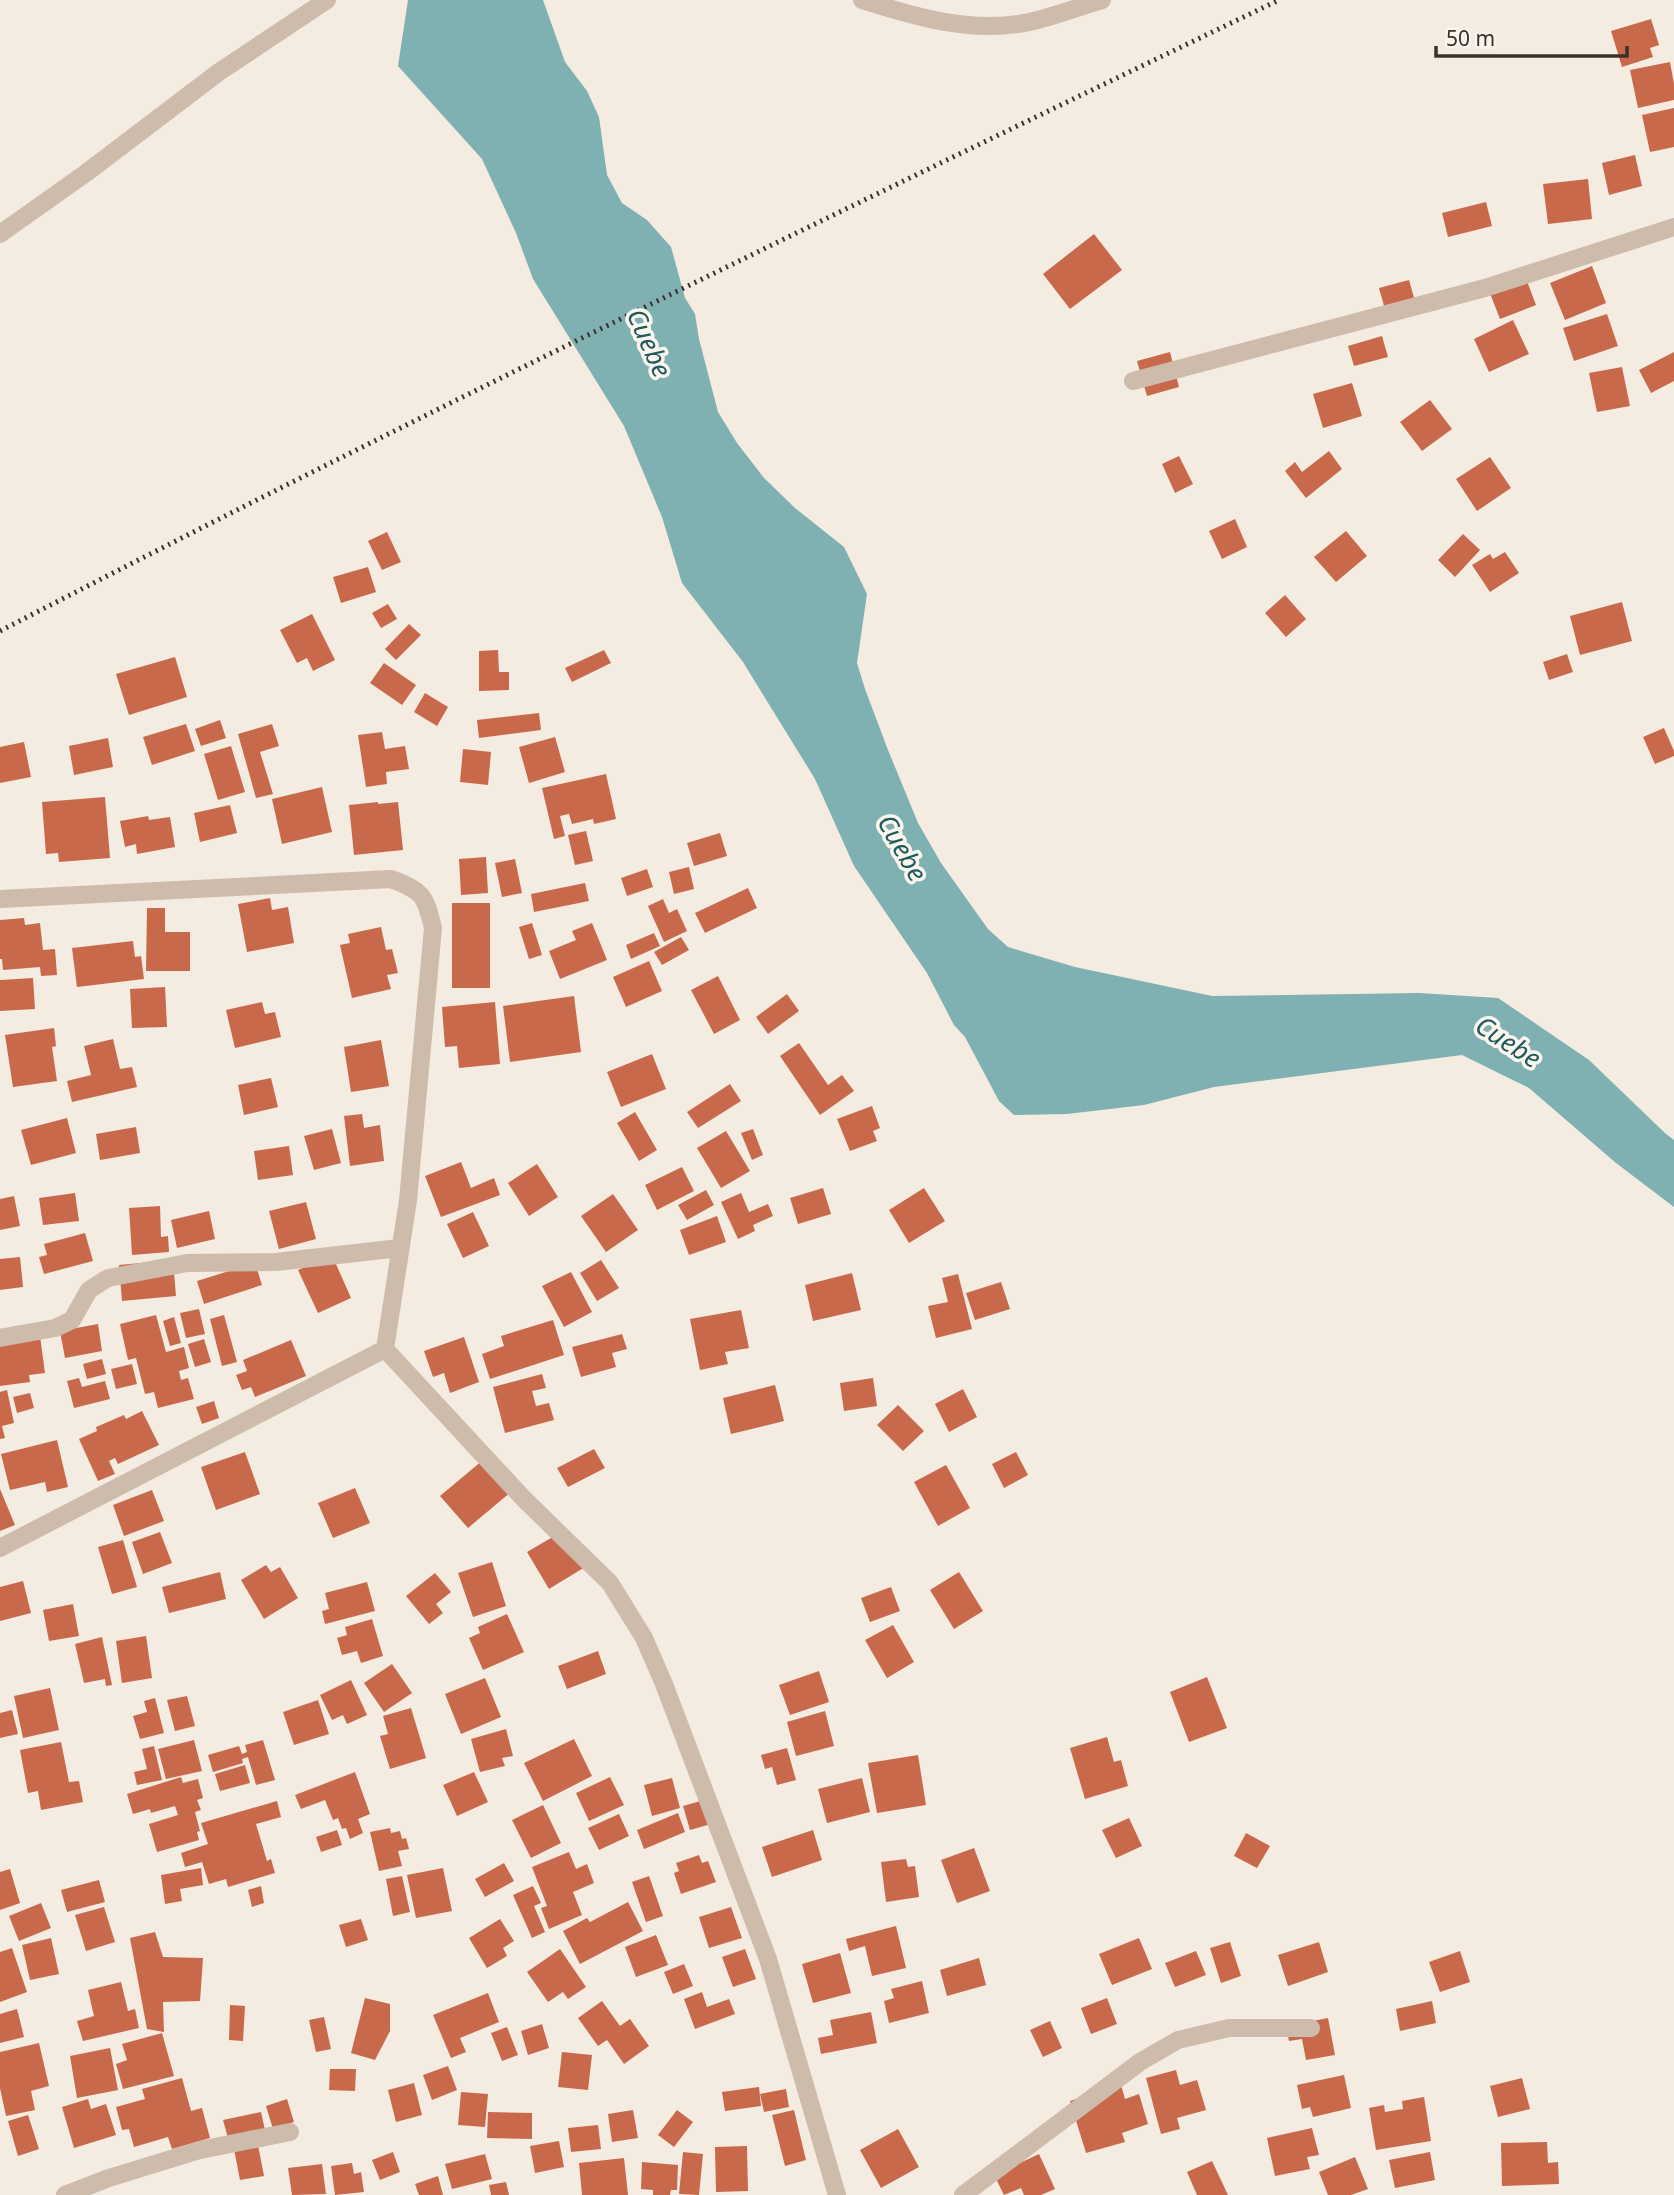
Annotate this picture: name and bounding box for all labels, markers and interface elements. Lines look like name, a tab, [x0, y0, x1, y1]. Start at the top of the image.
scale bar	[1436, 14, 1627, 58]
text: 50 m	[1446, 24, 1495, 52]
water label: Cuebe	[619, 303, 681, 383]
water label: Cuebe	[869, 808, 936, 887]
water label: Cuebe	[1469, 1007, 1548, 1076]

